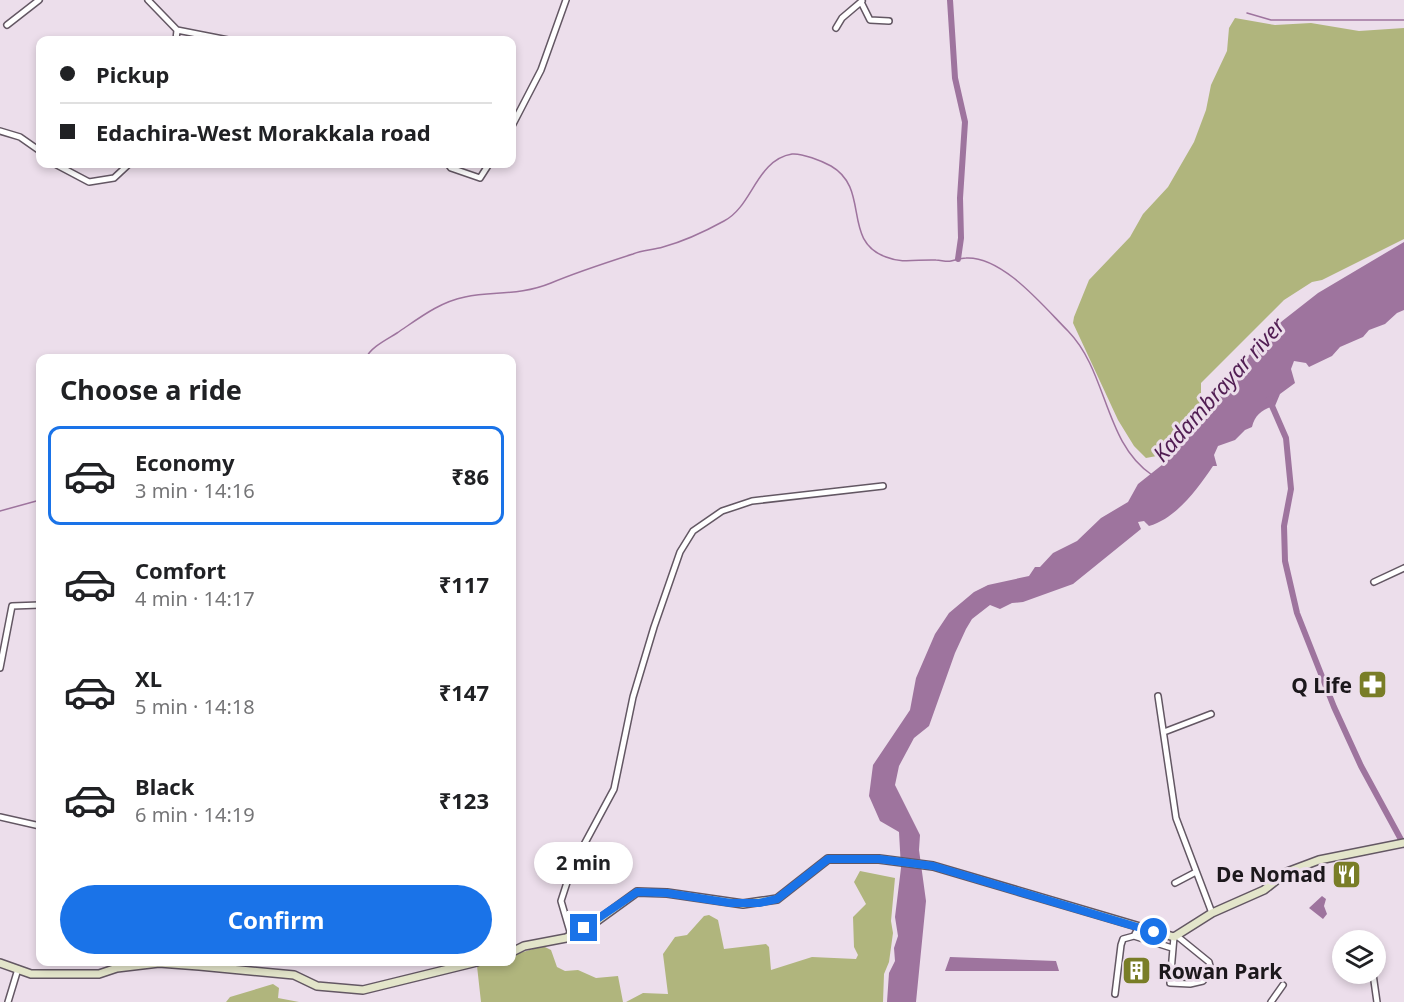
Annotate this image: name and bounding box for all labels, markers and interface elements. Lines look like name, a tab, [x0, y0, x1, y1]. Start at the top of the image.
text: Pickup	[96, 59, 169, 89]
text: Edachira-West Morakkala road	[96, 117, 431, 147]
water label: Kadambrayar river	[1145, 309, 1292, 468]
text: Choose a ride	[60, 371, 242, 408]
text: Economy	[135, 447, 234, 477]
icon: car	[63, 449, 117, 503]
text: ₹86	[451, 461, 489, 491]
text: 3 min · 14:16	[135, 477, 255, 504]
text: Comfort	[135, 555, 226, 585]
icon: car	[63, 557, 117, 611]
text: ₹117	[439, 569, 489, 599]
text: 4 min · 14:17	[135, 585, 255, 612]
text: XL	[135, 663, 162, 693]
icon: car	[63, 665, 117, 719]
pharmacy icon: Q Life	[1357, 669, 1389, 701]
place label: Q Life	[1291, 671, 1352, 699]
text: ₹147	[439, 677, 489, 707]
text: 5 min · 14:18	[135, 693, 255, 720]
text: Black	[135, 771, 194, 801]
icon: car	[63, 773, 117, 827]
text: ₹123	[439, 785, 489, 815]
text: 6 min · 14:19	[135, 801, 255, 828]
callout: 2 min	[534, 841, 634, 883]
text: 2 min	[556, 849, 611, 876]
restaurant icon: De Nomad	[1331, 858, 1363, 890]
place label: De Nomad	[1216, 860, 1326, 888]
button: Confirm	[60, 885, 492, 954]
route end	[570, 914, 597, 941]
route start	[1140, 918, 1167, 945]
map controls	[1332, 930, 1386, 984]
button: layers	[1332, 930, 1386, 984]
building icon: Rowan Park	[1121, 955, 1153, 987]
place label: Rowan Park	[1158, 957, 1283, 985]

